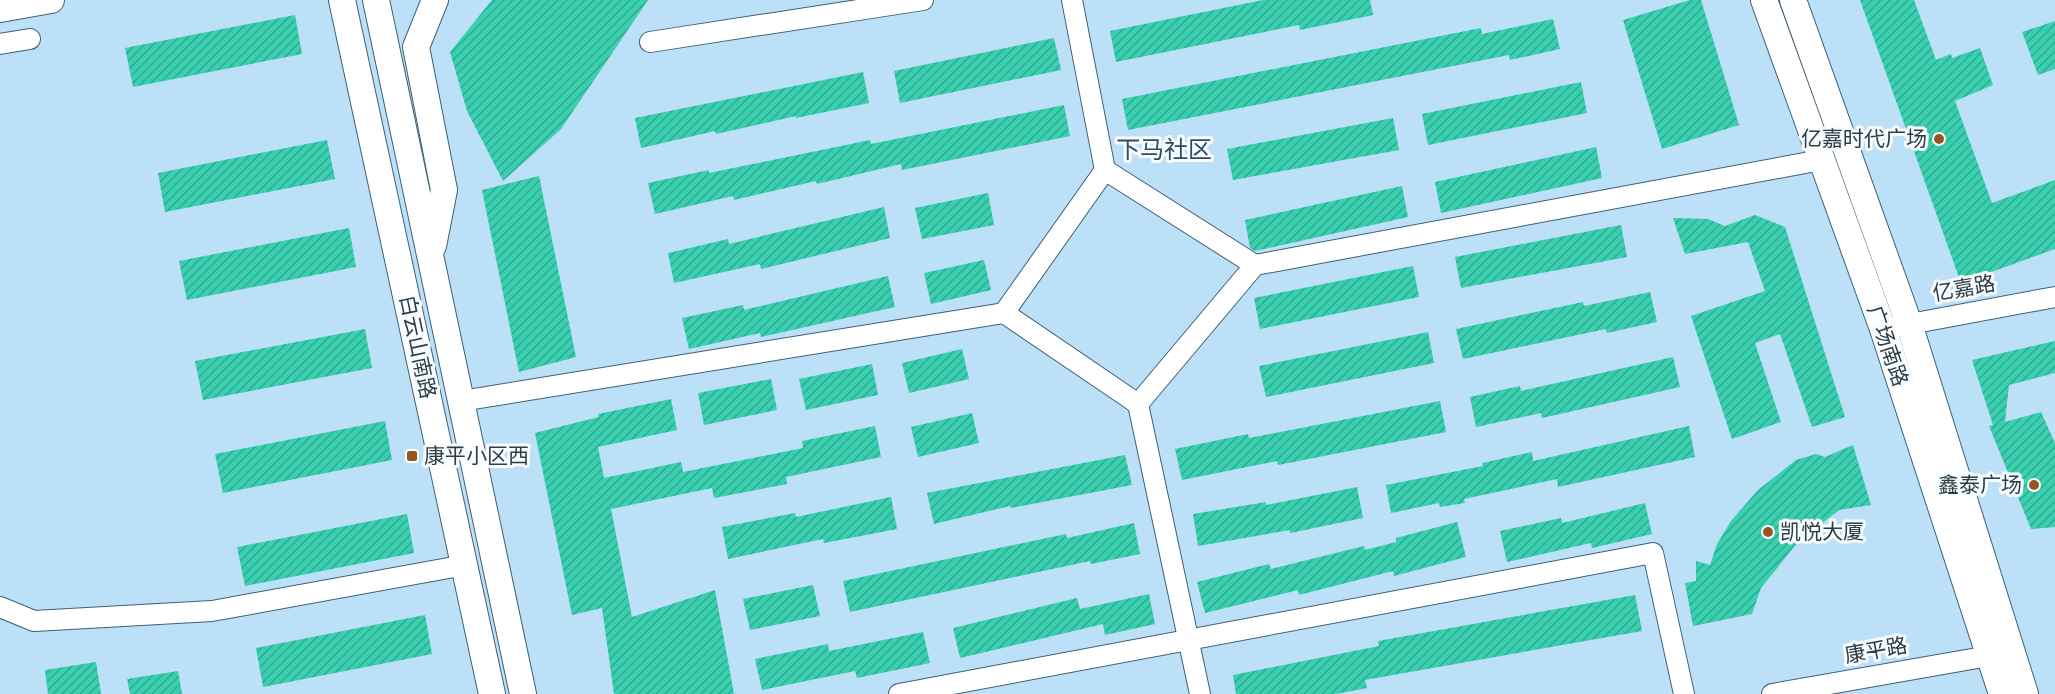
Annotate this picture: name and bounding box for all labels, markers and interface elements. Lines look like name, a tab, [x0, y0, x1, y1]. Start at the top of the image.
place label: 亿嘉时代广场	[1801, 128, 1927, 150]
marker: 亿嘉时代广场	[1932, 132, 1946, 146]
district label: 下马社区	[1116, 137, 1212, 163]
street label: 亿嘉路	[1931, 272, 1997, 305]
street label: 白云山南路	[396, 293, 439, 401]
street label: 广场南路	[1863, 303, 1912, 389]
place label: 康平小区西	[424, 445, 529, 467]
marker: 康平小区西	[405, 449, 419, 463]
place label: 鑫泰广场	[1938, 474, 2022, 496]
marker: 鑫泰广场	[2027, 478, 2041, 492]
place label: 凯悦大厦	[1780, 521, 1864, 543]
marker: 凯悦大厦	[1761, 525, 1775, 539]
street label: 康平路	[1843, 634, 1909, 667]

